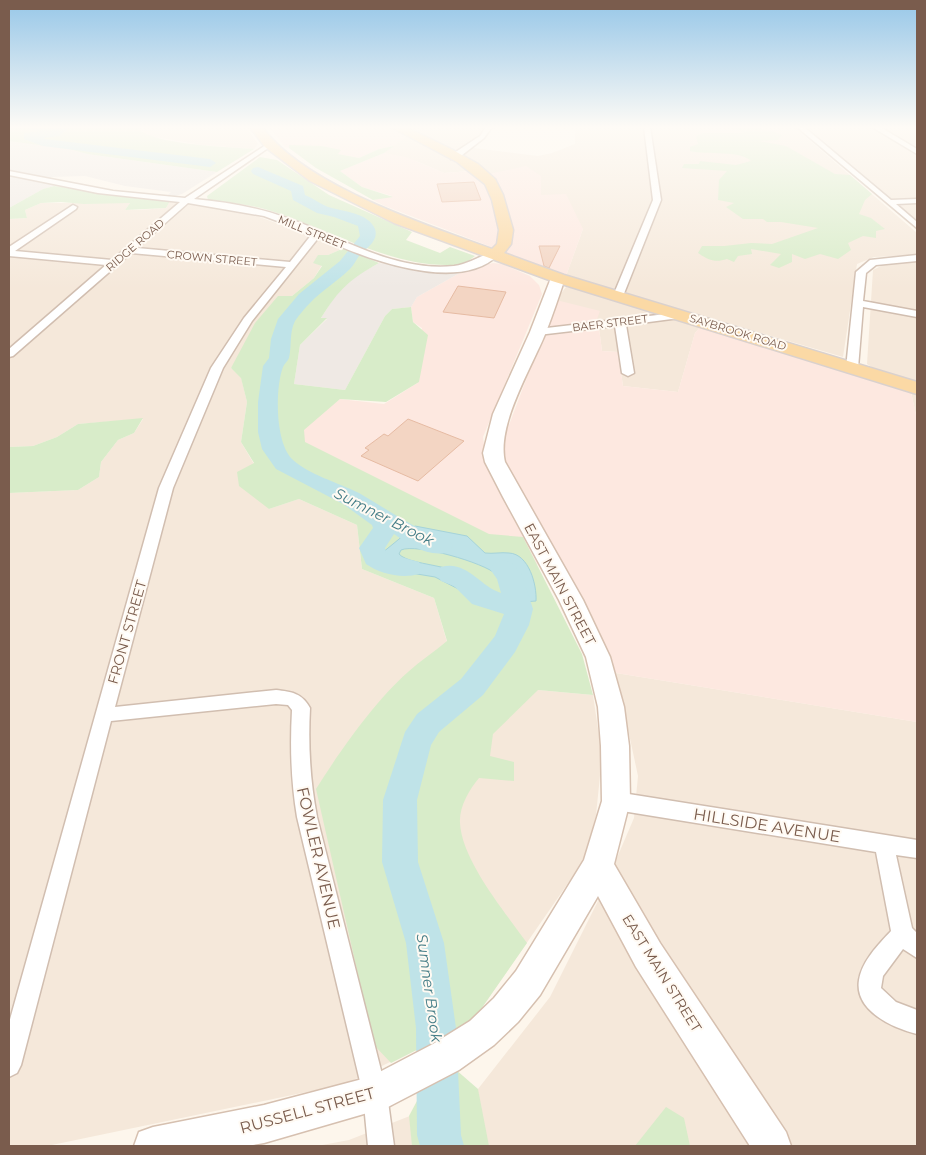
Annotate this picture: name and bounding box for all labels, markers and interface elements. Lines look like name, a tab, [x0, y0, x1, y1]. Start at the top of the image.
street label: MILL STREET	[276, 212, 348, 252]
street label: RIDGE ROAD	[103, 216, 167, 274]
street label: CROWN STREET	[166, 247, 258, 269]
street label: BAER STREET	[571, 311, 649, 335]
street label: SAYBROOK ROAD	[688, 311, 788, 353]
water label: Sumner Brook	[331, 483, 438, 550]
street label: EAST MAIN STREET	[520, 520, 600, 648]
street label: FRONT STREET	[104, 578, 150, 686]
street label: FOWLER AVENUE	[293, 785, 344, 931]
street label: HILLSIDE AVENUE	[692, 805, 842, 846]
street label: EAST MAIN STREET	[618, 911, 706, 1035]
water label: Sumner Brook	[412, 933, 447, 1044]
street label: RUSSELL STREET	[238, 1083, 377, 1138]

